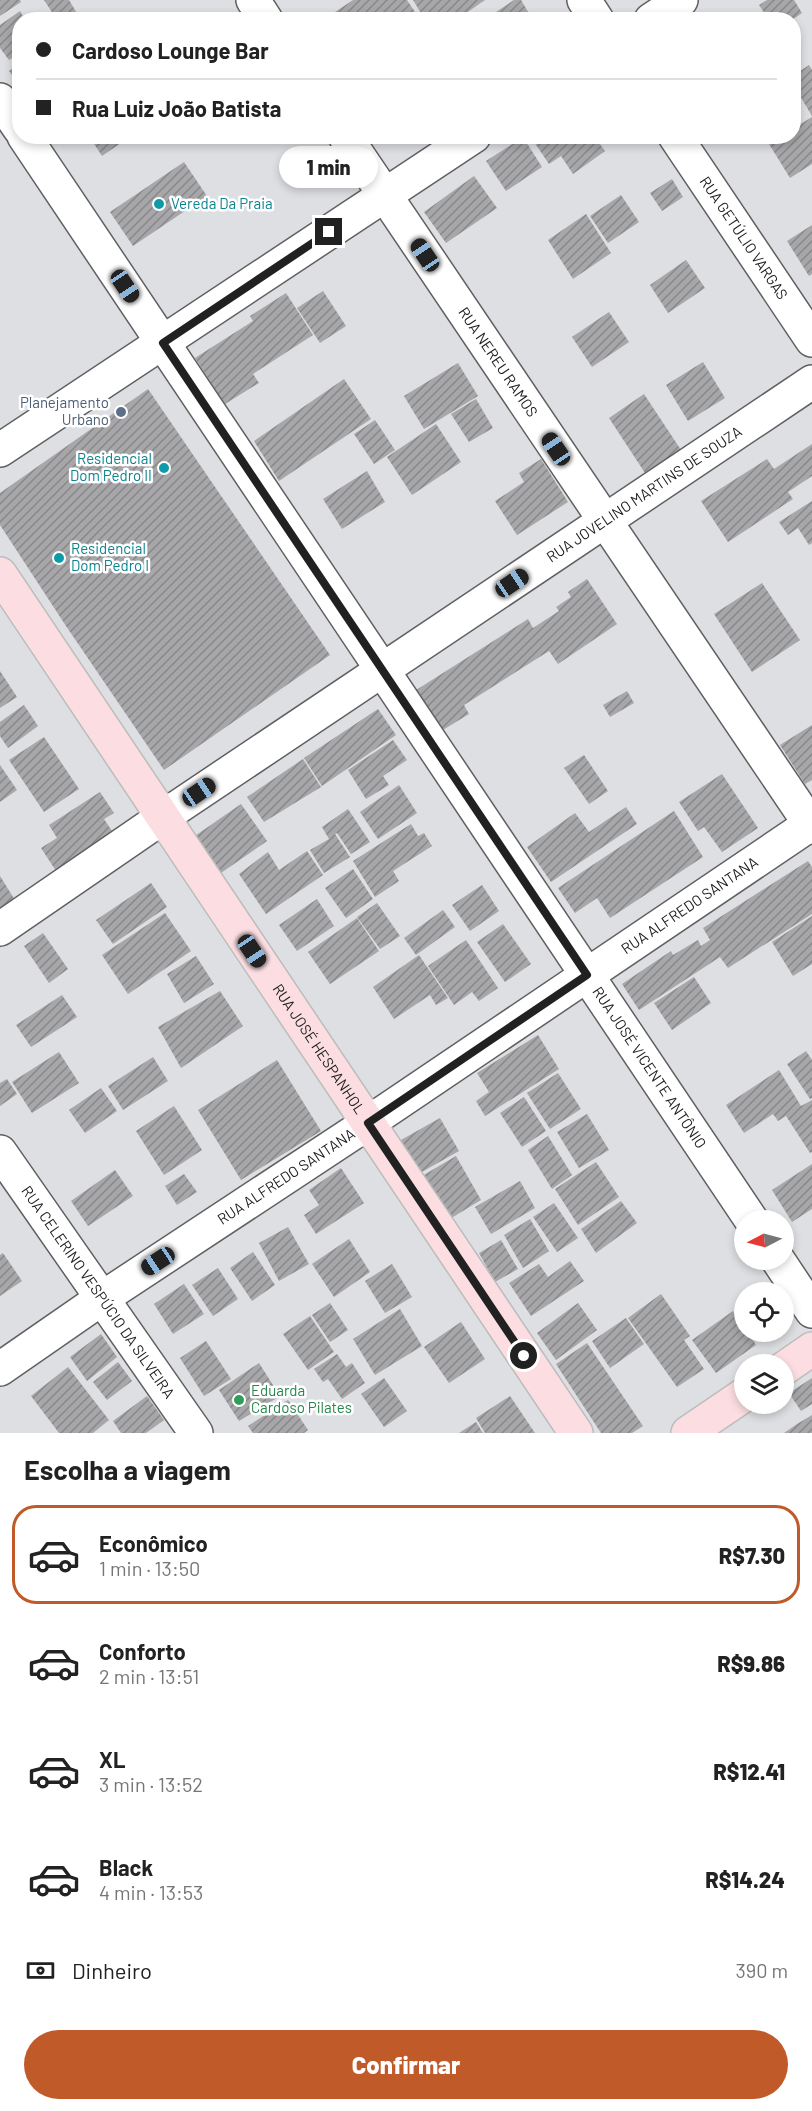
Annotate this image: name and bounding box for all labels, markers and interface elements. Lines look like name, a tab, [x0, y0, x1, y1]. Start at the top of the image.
text: Cardoso Lounge Bar	[72, 37, 269, 63]
text: Rua Luiz João Batista	[72, 95, 281, 121]
callout: 1 min	[280, 145, 378, 187]
text: 1 min	[307, 155, 350, 179]
street label: RUA GETÚLIO VARGAS	[697, 173, 792, 303]
place label: Vereda Da Praia	[171, 194, 273, 212]
marker: Vereda Da Praia	[152, 197, 166, 211]
route end	[315, 218, 342, 245]
car	[407, 235, 443, 275]
car	[107, 266, 143, 306]
street label: RUA NEREU RAMOS	[455, 303, 542, 420]
place label: Planejamento Urbano	[20, 393, 109, 428]
marker: Planejamento Urbano	[114, 405, 128, 419]
street label: RUA JOVELINO MARTINS DE SOUZA	[543, 422, 745, 566]
car	[538, 429, 574, 469]
place label: Residencial Dom Pedro II	[70, 449, 152, 484]
marker: Residencial Dom Pedro II	[157, 461, 171, 475]
place label: Residencial Dom Pedro I	[71, 539, 149, 574]
marker: Residencial Dom Pedro I	[52, 551, 66, 565]
car	[492, 565, 532, 601]
car	[179, 774, 219, 810]
street label: RUA ALFREDO SANTANA	[617, 852, 761, 957]
car	[234, 931, 270, 971]
street label: RUA JOSÉ HESPANHOL	[269, 980, 369, 1117]
street label: RUA JOSÉ VICENTE ANTÔNIO	[589, 983, 711, 1151]
street label: RUA ALFREDO SANTANA	[214, 1124, 358, 1228]
street label: RUA CELERINO VESPÚCIO DA SILVEIRA	[18, 1182, 179, 1401]
north arrow	[734, 1210, 794, 1270]
map controls	[734, 1210, 794, 1414]
car	[138, 1244, 178, 1278]
button: locate	[734, 1282, 794, 1342]
route start	[510, 1342, 537, 1369]
button: layers	[734, 1354, 794, 1414]
place label: Eduarda Cardoso Pilates	[251, 1381, 352, 1416]
marker: Eduarda Cardoso Pilates	[232, 1393, 246, 1407]
text: Escolha a viagem	[24, 1453, 231, 1485]
icon: car	[27, 1528, 81, 1582]
text: Econômico	[99, 1530, 208, 1556]
text: R$7.30	[719, 1542, 785, 1568]
text: 1 min · 13:50	[99, 1556, 200, 1580]
icon: car	[27, 1636, 81, 1690]
text: Conforto	[99, 1638, 186, 1664]
text: R$9.86	[717, 1650, 785, 1676]
text: 2 min · 13:51	[99, 1664, 199, 1688]
icon: car	[27, 1744, 81, 1798]
text: XL	[99, 1746, 125, 1772]
text: R$12.41	[713, 1758, 785, 1784]
text: 3 min · 13:52	[99, 1772, 203, 1796]
icon: car	[27, 1852, 81, 1906]
text: Black	[99, 1854, 153, 1880]
text: R$14.24	[705, 1866, 785, 1892]
text: 4 min · 13:53	[99, 1880, 203, 1904]
icon: cash	[24, 1954, 57, 1987]
text: Dinheiro	[72, 1957, 152, 1983]
text: 390 m	[735, 1958, 788, 1982]
button: Confirmar	[24, 2030, 788, 2099]

